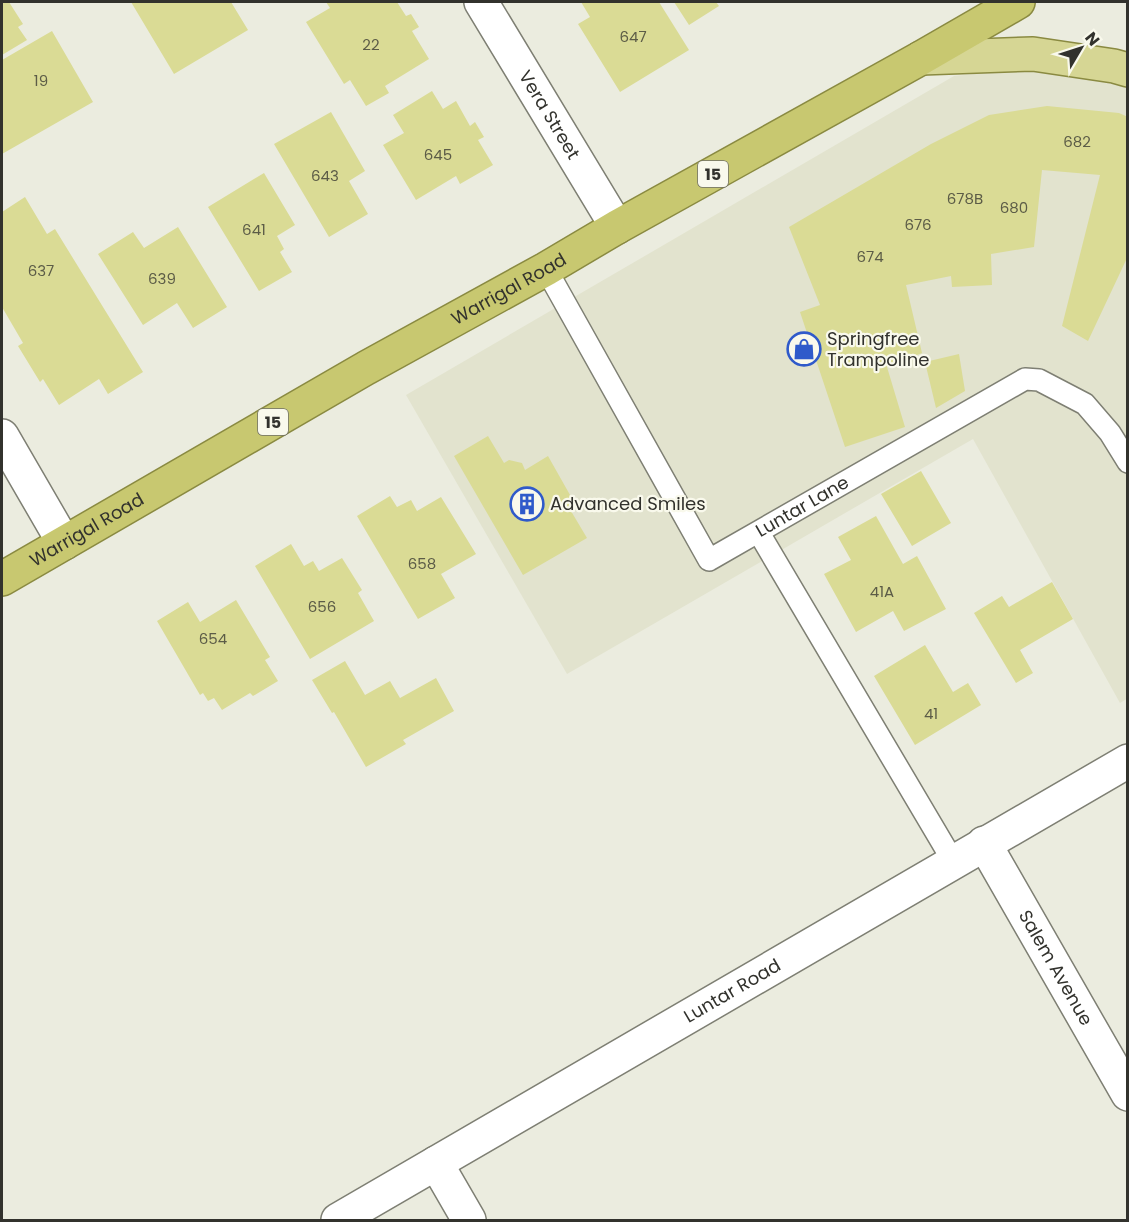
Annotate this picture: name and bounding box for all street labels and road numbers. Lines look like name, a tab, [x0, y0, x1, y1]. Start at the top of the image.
street label: Vera Street	[513, 66, 586, 164]
road number: 15	[698, 161, 728, 187]
street label: Warrigal Road	[447, 247, 571, 331]
road number: 15	[258, 409, 288, 435]
street label: Luntar Lane	[751, 470, 853, 543]
street label: Warrigal Road	[25, 486, 148, 572]
street label: Salem Avenue	[1013, 905, 1099, 1030]
street label: Luntar Road	[679, 953, 785, 1028]

